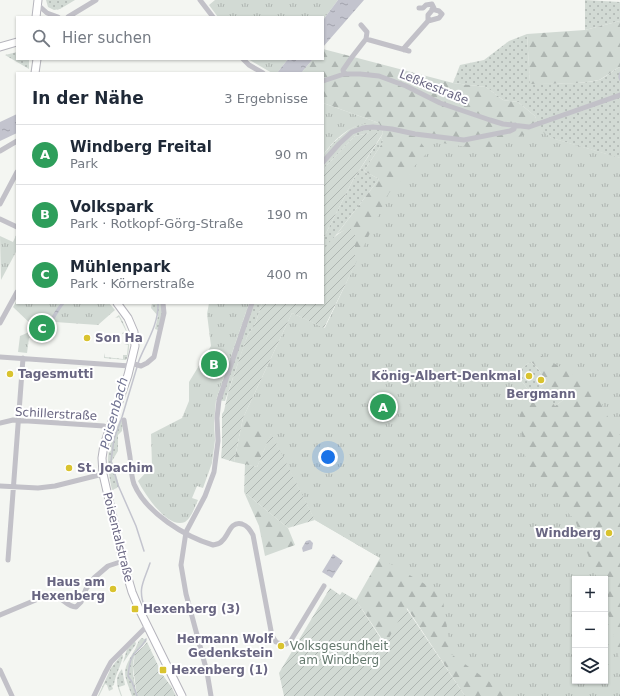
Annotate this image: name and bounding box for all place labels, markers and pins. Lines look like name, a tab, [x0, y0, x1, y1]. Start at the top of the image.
pin: C	[29, 313, 55, 343]
place label: Son Ha	[95, 331, 143, 345]
marker: Son Ha	[82, 333, 92, 343]
pin: B	[201, 349, 227, 379]
place label: Tagesmutti	[18, 367, 93, 381]
marker: Tagesmutti	[5, 369, 15, 379]
place label: König-Albert-Denkmal	[371, 369, 521, 383]
marker: König-Albert-Denkmal	[524, 371, 534, 381]
marker: Bergmann	[536, 375, 546, 385]
place label: Bergmann	[506, 387, 576, 401]
pin: A	[370, 392, 396, 422]
place label: St. Joachim	[77, 461, 153, 475]
marker: St. Joachim	[64, 463, 74, 473]
place label: Windberg	[535, 526, 601, 540]
marker: Windberg	[604, 528, 614, 538]
place label: Haus am Hexenberg	[31, 575, 105, 603]
marker: Haus am Hexenberg	[108, 584, 118, 594]
place label: Hexenberg (3)	[143, 602, 240, 616]
marker: Hexenberg (3)	[130, 604, 140, 614]
place label: Hermann Wolf Gedenkstein	[177, 632, 274, 660]
marker: Hermann Wolf Gedenkstein	[276, 641, 286, 651]
place label: Hexenberg (1)	[171, 663, 268, 677]
marker: Hexenberg (1)	[158, 665, 168, 675]

